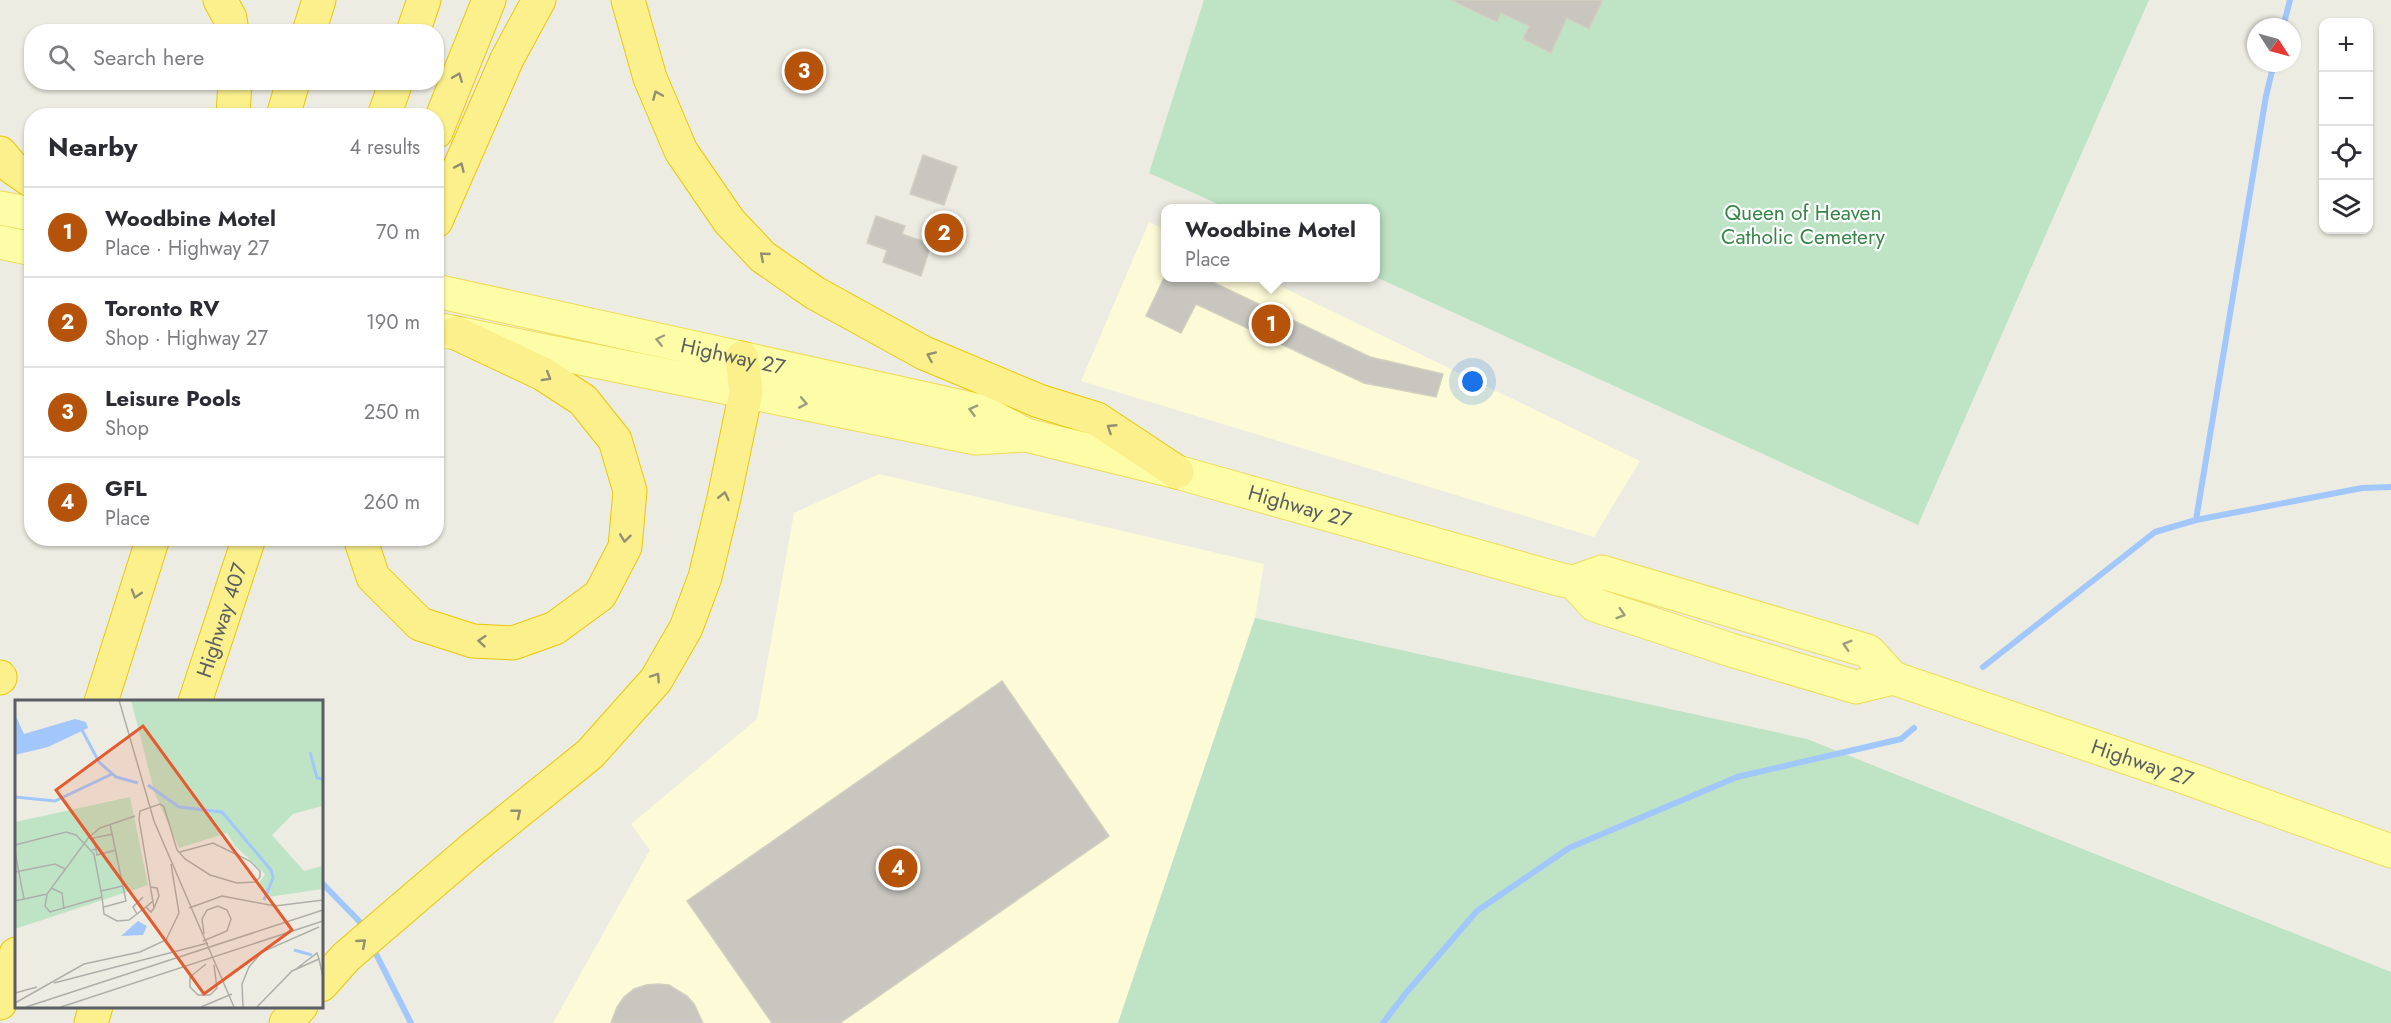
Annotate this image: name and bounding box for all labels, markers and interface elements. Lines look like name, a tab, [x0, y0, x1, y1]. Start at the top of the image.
north arrow	[2247, 18, 2301, 72]
map controls	[2319, 18, 2373, 234]
button: +	[2319, 18, 2373, 72]
search box	[24, 24, 444, 90]
icon: search	[45, 41, 78, 74]
text: Search here	[93, 41, 204, 73]
pin: 3	[784, 48, 824, 94]
button: −	[2319, 72, 2373, 126]
one-way arrow	[451, 73, 463, 84]
one-way arrow	[652, 90, 664, 101]
button: locate	[2319, 126, 2373, 180]
text: Nearby	[48, 128, 137, 166]
text: 4 results	[349, 133, 420, 162]
one-way arrow	[453, 163, 465, 174]
button: layers	[2319, 180, 2373, 234]
park label: Queen of Heaven Catholic Cemetery	[1721, 198, 1886, 252]
text: Woodbine Motel	[105, 202, 276, 234]
popup	[1161, 204, 1380, 282]
pin: 2	[924, 210, 964, 256]
text: Woodbine Motel	[1185, 213, 1356, 245]
text: 1	[62, 218, 73, 247]
text: 70 m	[376, 218, 420, 247]
text: Place · Highway 27	[105, 234, 269, 263]
text: Place	[1185, 245, 1230, 274]
one-way arrow	[760, 252, 771, 263]
text: Toronto RV	[105, 292, 219, 324]
pin: 1	[1252, 302, 1290, 346]
text: 2	[61, 308, 74, 337]
text: 190 m	[366, 308, 420, 337]
text: Shop · Highway 27	[105, 324, 268, 353]
street label: Highway 27	[678, 330, 788, 382]
one-way arrow	[656, 334, 666, 347]
one-way arrow	[926, 351, 937, 363]
your location	[1458, 367, 1487, 396]
one-way arrow	[541, 369, 551, 381]
text: Leisure Pools	[105, 382, 241, 414]
one-way arrow	[798, 396, 808, 409]
text: 3	[61, 398, 74, 427]
text: 250 m	[364, 398, 420, 427]
one-way arrow	[969, 404, 979, 417]
text: Shop	[105, 414, 149, 443]
one-way arrow	[1107, 424, 1118, 435]
text: GFL	[105, 472, 147, 504]
street label: Highway 27	[1245, 478, 1355, 535]
text: 4	[61, 488, 74, 517]
text: 260 m	[364, 488, 420, 517]
one-way arrow	[717, 492, 730, 502]
text: Place	[105, 504, 150, 533]
one-way arrow	[619, 533, 632, 543]
street label: Highway 407	[189, 559, 255, 682]
one-way arrow	[131, 589, 143, 599]
one-way arrow	[1616, 606, 1626, 619]
one-way arrow	[477, 635, 486, 648]
one-way arrow	[1842, 640, 1853, 652]
one-way arrow	[649, 673, 660, 684]
inset map	[15, 700, 322, 1008]
street label: Highway 27	[2087, 732, 2198, 794]
one-way arrow	[510, 809, 521, 820]
pin: 4	[878, 846, 918, 890]
one-way arrow	[355, 940, 366, 951]

